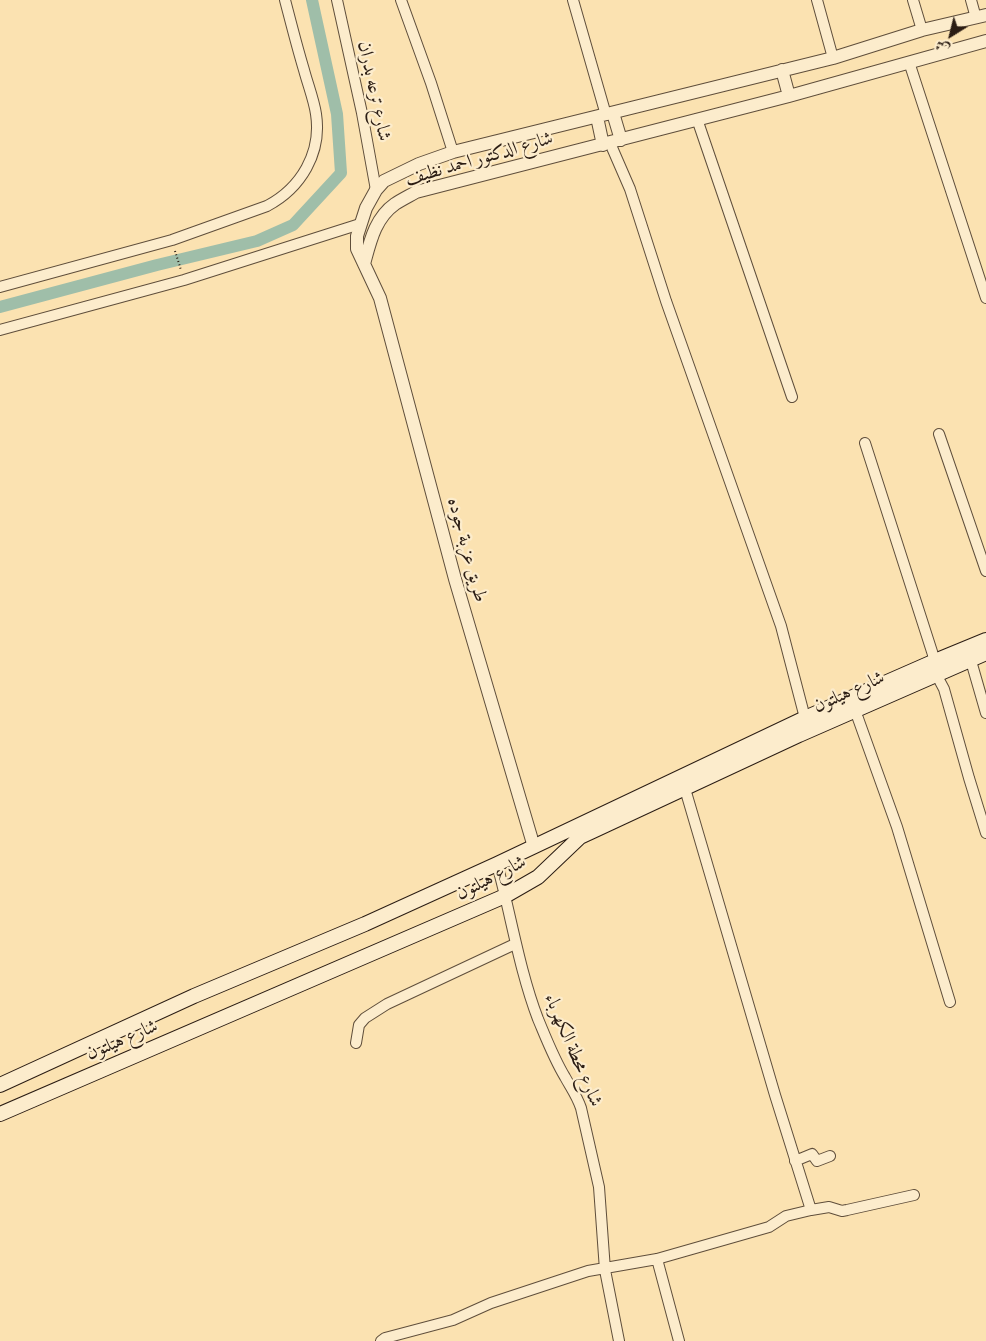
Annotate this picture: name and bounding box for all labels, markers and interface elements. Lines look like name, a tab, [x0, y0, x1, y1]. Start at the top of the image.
north arrow	[926, 10, 976, 60]
text: ش	[931, 36, 953, 59]
street label: شارع ترعه بدران	[352, 39, 396, 143]
street label: شارع الدكتور احمد نظيف	[402, 127, 556, 191]
street label: طريق عزبة جوده	[442, 495, 492, 605]
street label: شارع هيلتون	[810, 666, 888, 718]
street label: شارع هيلتون	[452, 851, 530, 905]
street label: شارع محطة الكهرباء	[539, 990, 607, 1110]
street label: شارع هيلتون	[83, 1015, 161, 1065]

